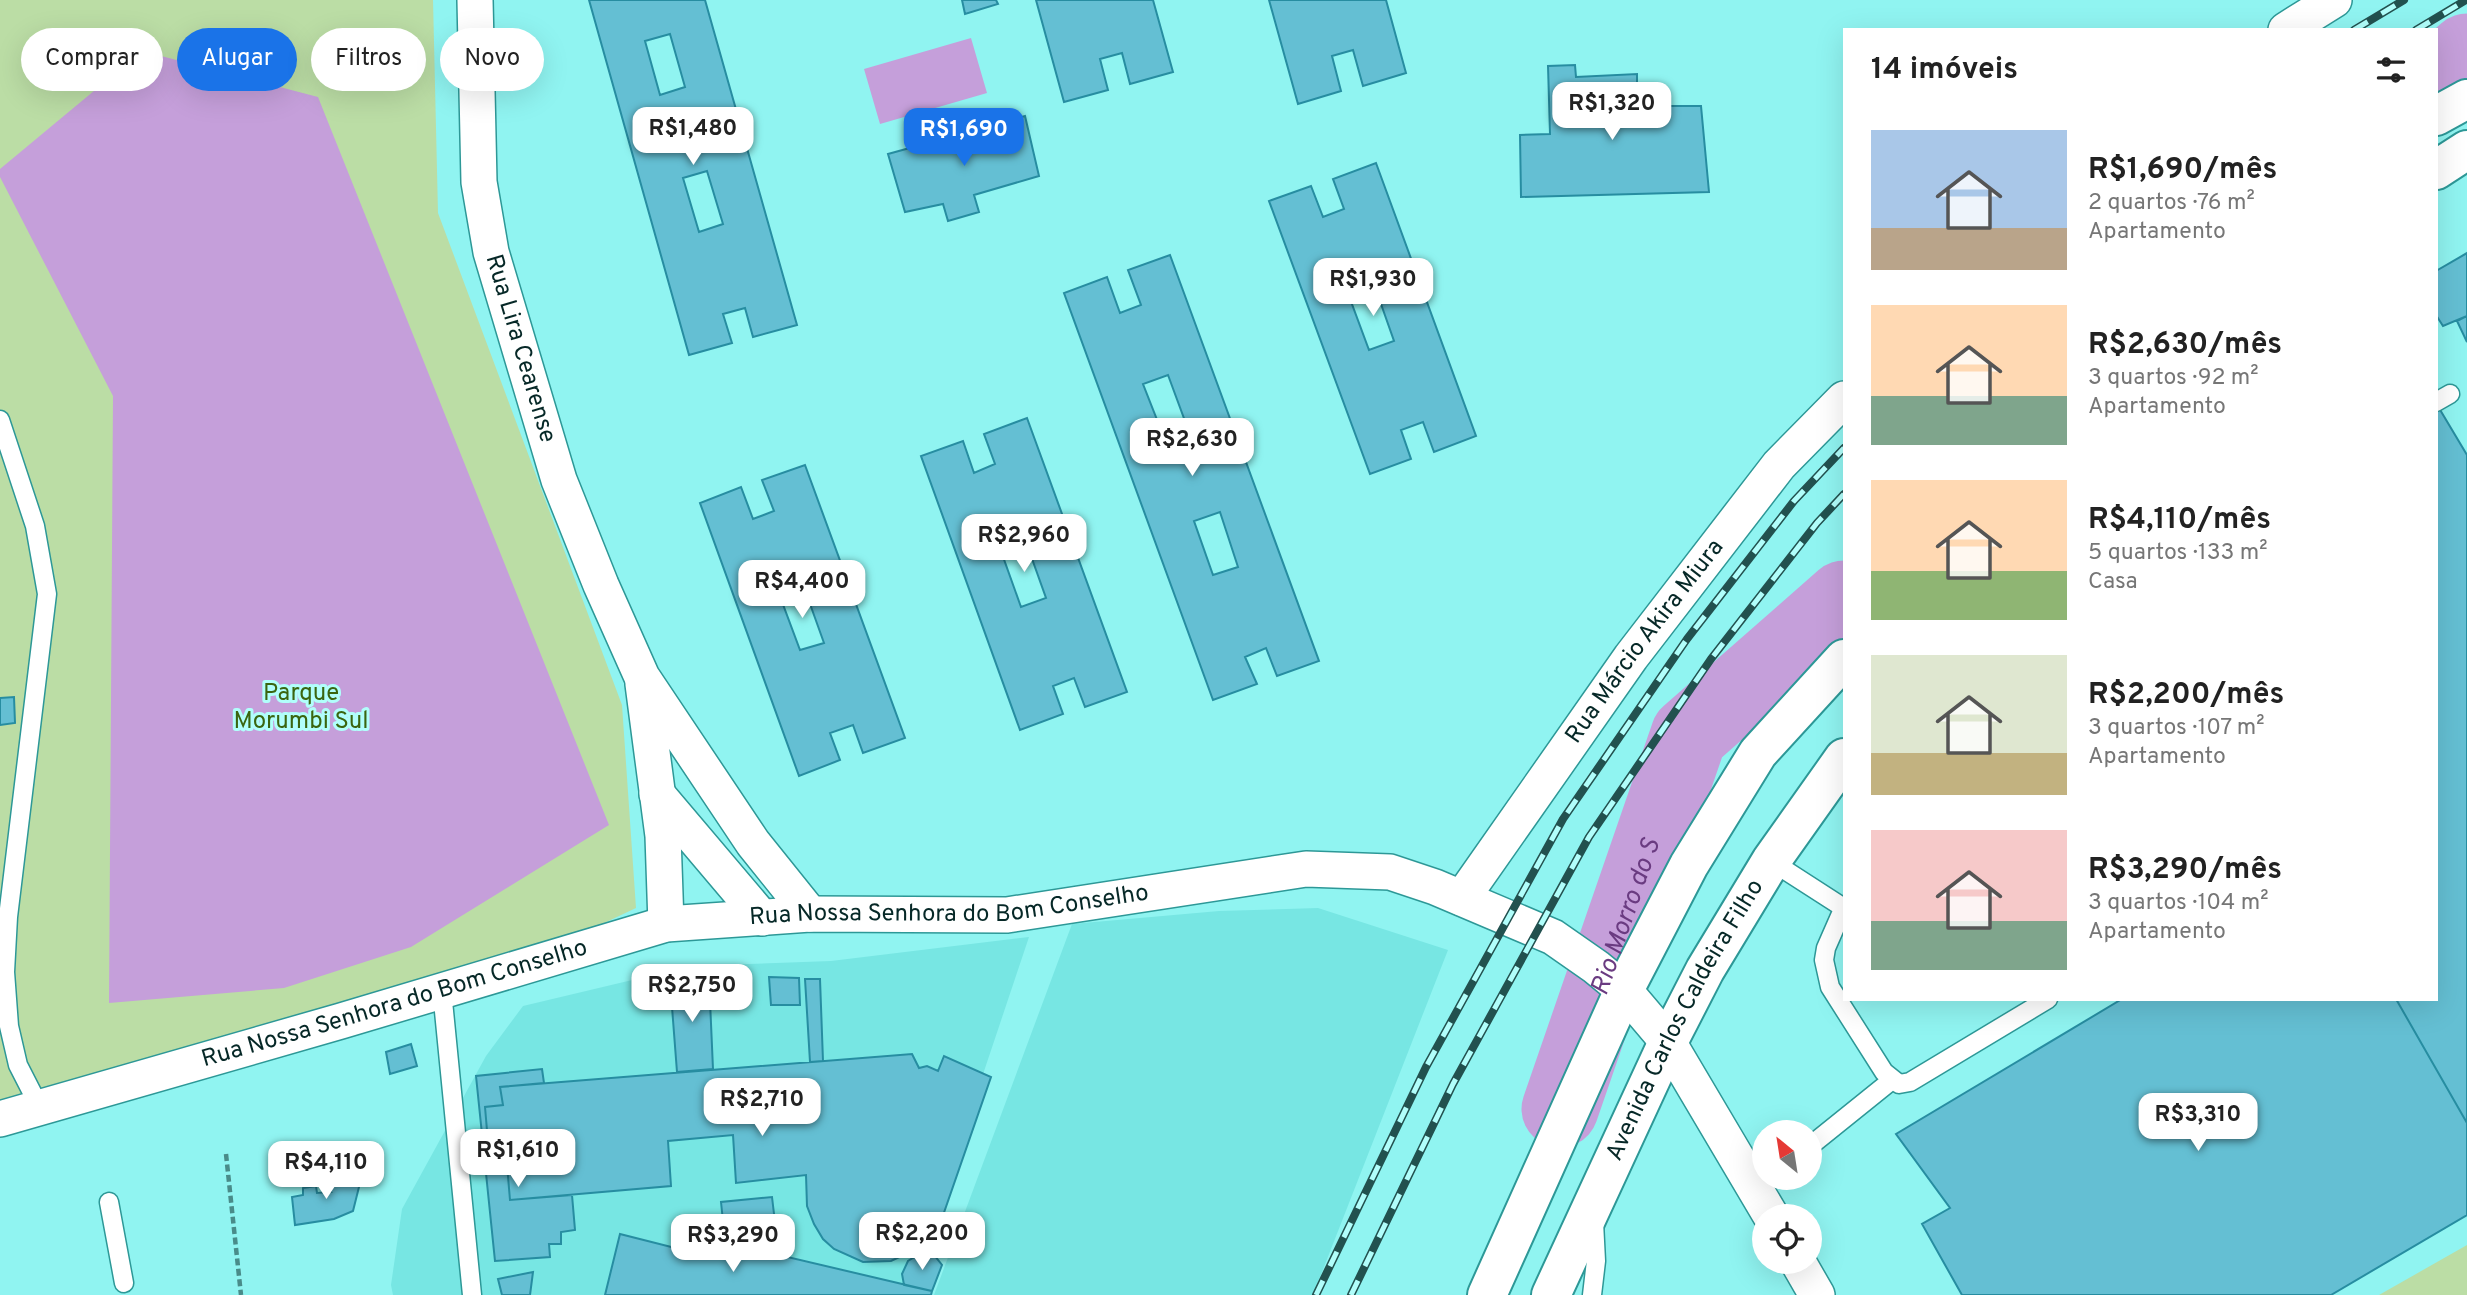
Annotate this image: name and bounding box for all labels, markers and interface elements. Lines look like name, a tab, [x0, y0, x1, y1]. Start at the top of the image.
chip: Comprar	[21, 28, 163, 91]
chip: Alugar	[177, 28, 297, 91]
chip: Filtros	[311, 28, 426, 91]
chip: Novo	[440, 28, 544, 91]
icon: filters	[2372, 51, 2410, 89]
text: 14 imóveis	[1871, 52, 2018, 89]
pin: R$1,320	[1547, 82, 1677, 142]
text: R$1,320	[1568, 90, 1656, 119]
pin: R$1,480	[628, 108, 758, 167]
pin: R$1,690	[899, 108, 1029, 168]
text: R$1,480	[649, 115, 737, 144]
text: R$1,690	[920, 116, 1008, 145]
text: R$1,690/mês	[2088, 152, 2277, 189]
icon: home	[1927, 158, 2011, 242]
text: 2 quartos · 76 m²	[2088, 189, 2255, 218]
text: Apartamento	[2088, 218, 2226, 247]
street label: Rua Lira Cearense	[478, 251, 562, 446]
pin: R$1,930	[1308, 258, 1438, 318]
text: R$1,930	[1329, 266, 1417, 295]
text: R$2,630/mês	[2088, 327, 2282, 364]
icon: home	[1927, 333, 2011, 417]
text: 3 quartos · 92 m²	[2088, 364, 2259, 393]
text: Apartamento	[2088, 393, 2226, 422]
pin: R$2,630	[1127, 419, 1257, 478]
text: R$2,630	[1146, 426, 1238, 455]
text: R$4,110/mês	[2088, 502, 2271, 539]
icon: home	[1927, 508, 2011, 592]
pin: R$2,960	[959, 514, 1089, 574]
text: R$2,960	[978, 522, 1070, 551]
street label: Rua Márcio Akira Miura	[1560, 534, 1731, 750]
text: 5 quartos · 133 m²	[2088, 539, 2268, 568]
pin: R$4,400	[737, 560, 867, 620]
text: R$4,400	[754, 568, 850, 597]
text: Casa	[2088, 568, 2138, 597]
text: R$2,200/mês	[2088, 677, 2284, 714]
park label: Parque Morumbi Sul	[233, 679, 369, 737]
icon: home	[1927, 683, 2011, 767]
text: 3 quartos · 107 m²	[2088, 714, 2265, 743]
text: Apartamento	[2088, 743, 2226, 772]
water label: Rio Morro do S	[1584, 834, 1669, 1000]
text: R$3,290/mês	[2088, 852, 2282, 889]
icon: home	[1927, 858, 2011, 942]
street label: Avenida Carlos Caldeira Filho	[1600, 874, 1771, 1166]
street label: Rua Nossa Senhora do Bom Conselho	[748, 878, 1151, 933]
text: 3 quartos · 104 m²	[2088, 889, 2269, 918]
text: Apartamento	[2088, 918, 2226, 947]
street label: Rua Nossa Senhora do Bom Conselho	[198, 933, 591, 1075]
pin: R$2,750	[627, 964, 757, 1024]
text: R$2,750	[647, 972, 737, 1001]
pin: R$2,710	[697, 1078, 827, 1138]
text: R$2,710	[720, 1086, 804, 1115]
pin: R$3,310	[2133, 1094, 2263, 1153]
text: R$3,310	[2155, 1101, 2241, 1130]
north arrow	[1752, 1120, 1822, 1190]
map controls	[1752, 1120, 1822, 1274]
pin: R$1,610	[453, 1130, 583, 1189]
text: R$1,610	[476, 1137, 560, 1166]
pin: R$4,110	[261, 1142, 391, 1201]
text: R$4,110	[284, 1149, 368, 1178]
button: locate	[1752, 1204, 1822, 1274]
pin: R$2,200	[857, 1212, 987, 1272]
pin: R$3,290	[668, 1214, 798, 1274]
text: R$2,200	[875, 1220, 969, 1249]
text: R$3,290	[687, 1222, 779, 1251]

